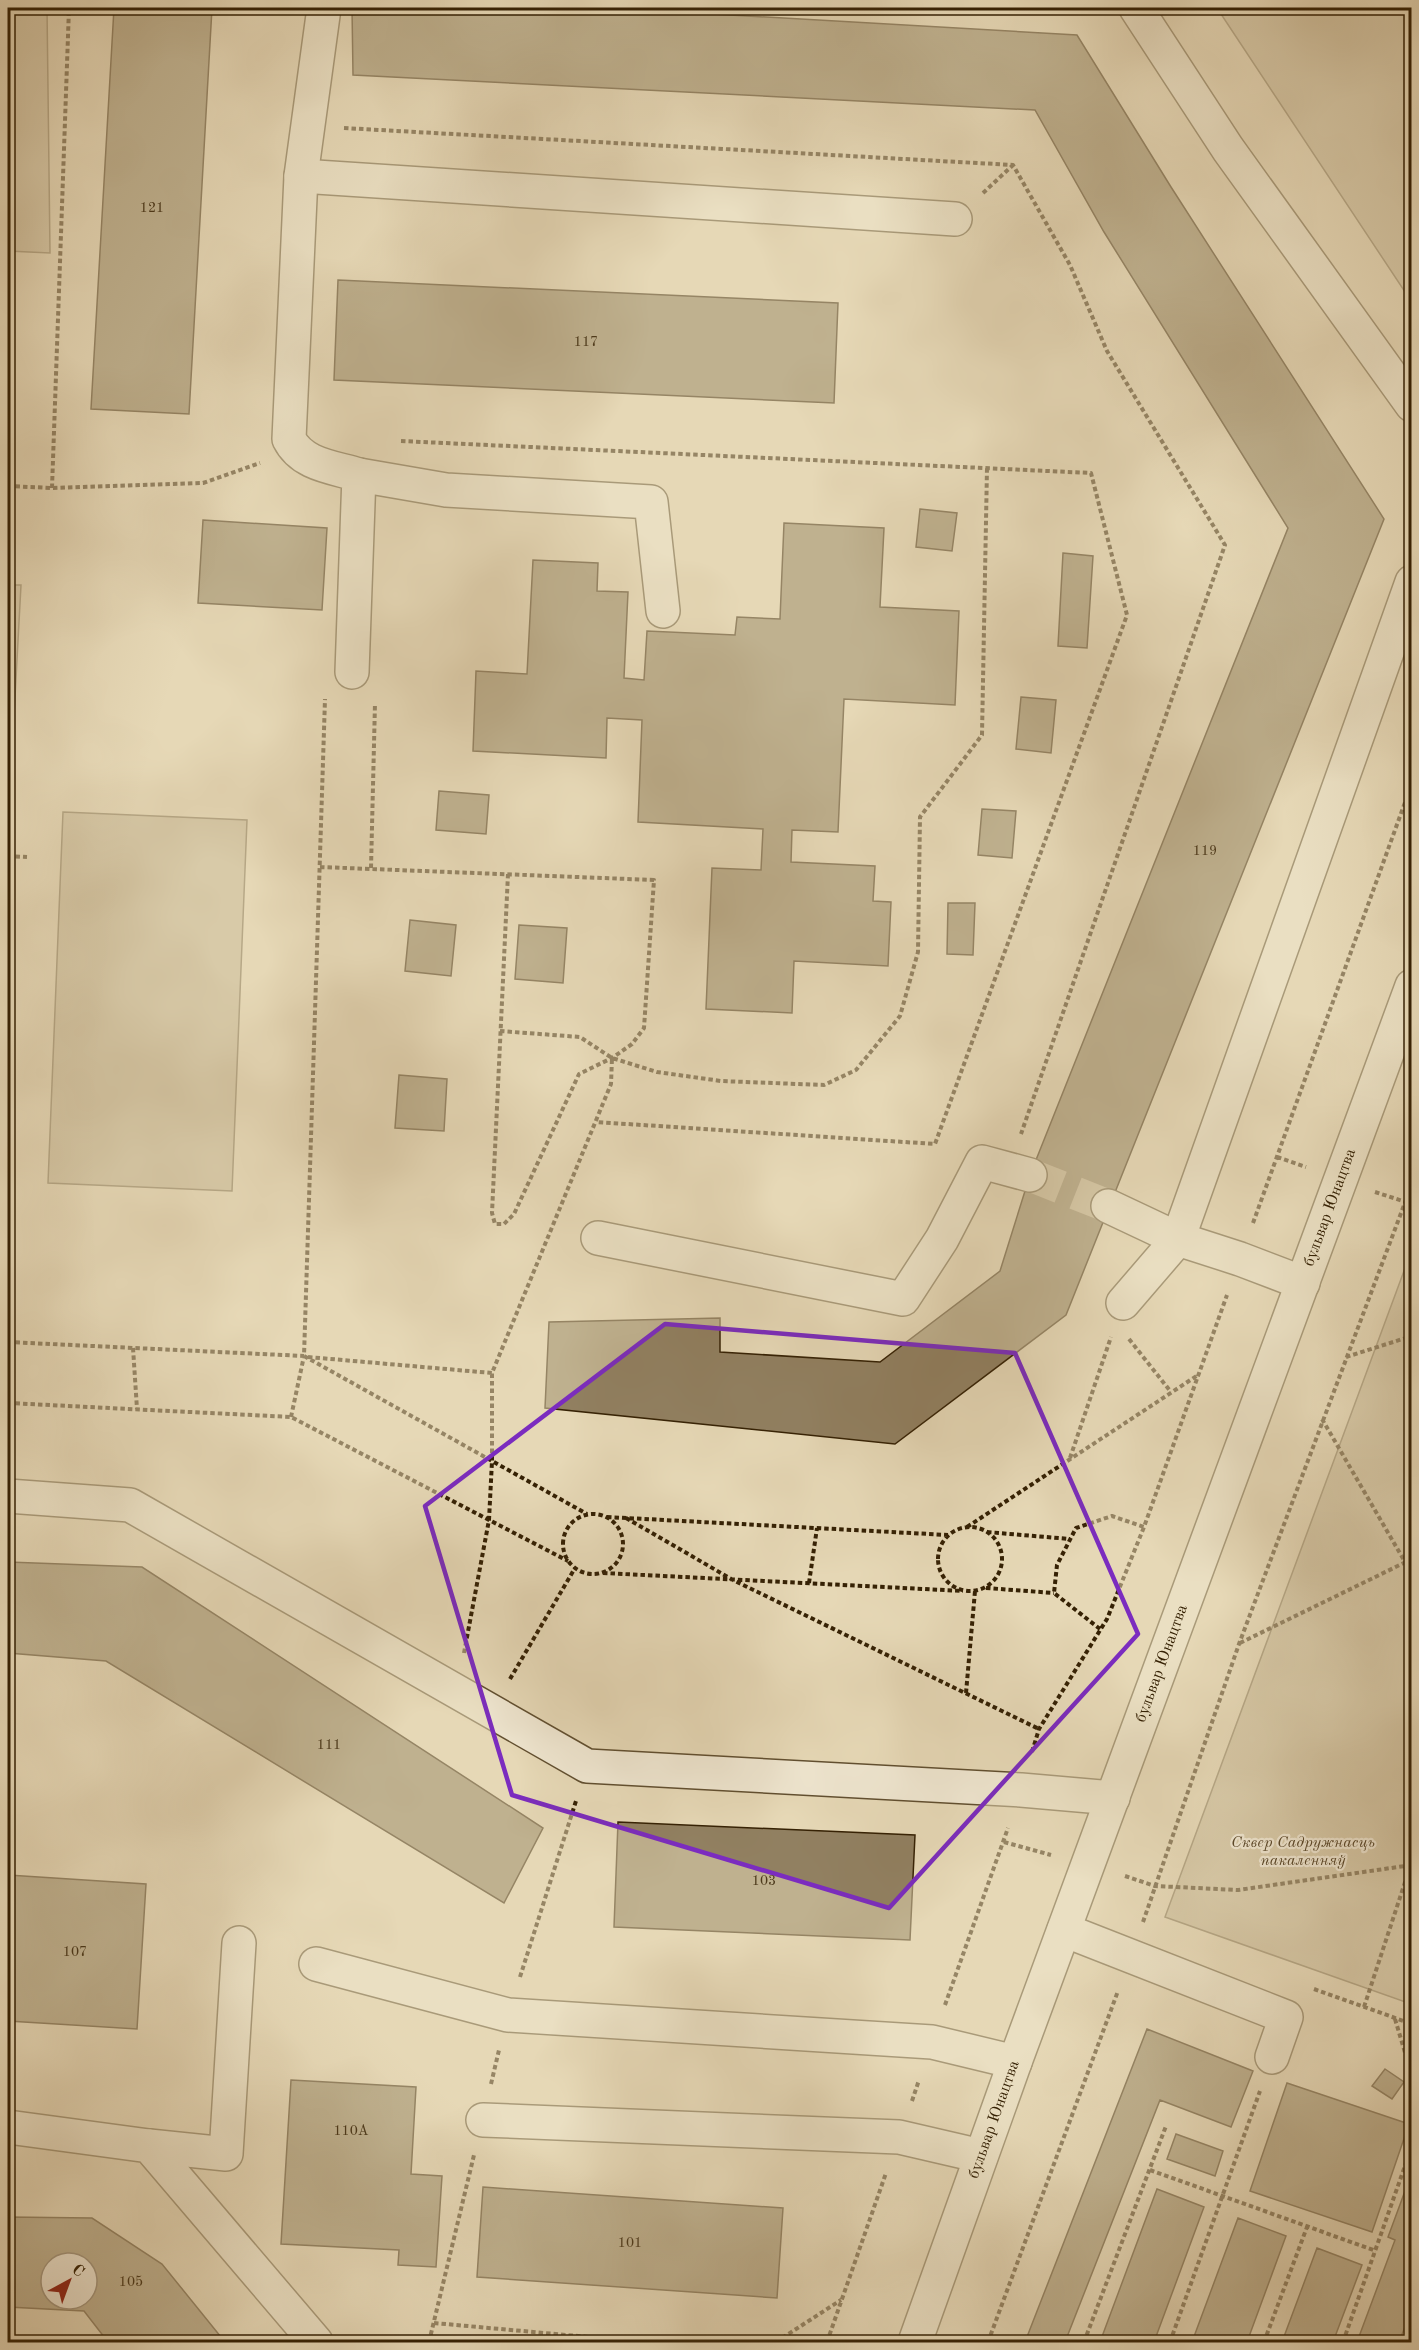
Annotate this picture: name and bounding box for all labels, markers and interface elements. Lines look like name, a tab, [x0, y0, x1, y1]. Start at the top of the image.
house number: 121	[140, 201, 164, 215]
house number: 117	[574, 335, 598, 349]
house number: 119	[1193, 844, 1217, 858]
street label: бульвар Юнацтва	[1301, 1147, 1359, 1269]
street label: бульвар Юнацтва	[1133, 1602, 1191, 1725]
house number: 111	[317, 1738, 341, 1752]
park label: Сквер Садружнасць пакаленняў	[1231, 1835, 1375, 1869]
house number: 103	[752, 1874, 776, 1888]
house number: 107	[63, 1945, 87, 1959]
street label: бульвар Юнацтва	[966, 2059, 1023, 2181]
house number: 110А	[333, 2124, 369, 2138]
house number: 101	[618, 2236, 642, 2250]
north arrow	[39, 2251, 99, 2311]
text: С	[68, 2262, 87, 2281]
house number: 105	[119, 2275, 143, 2289]

